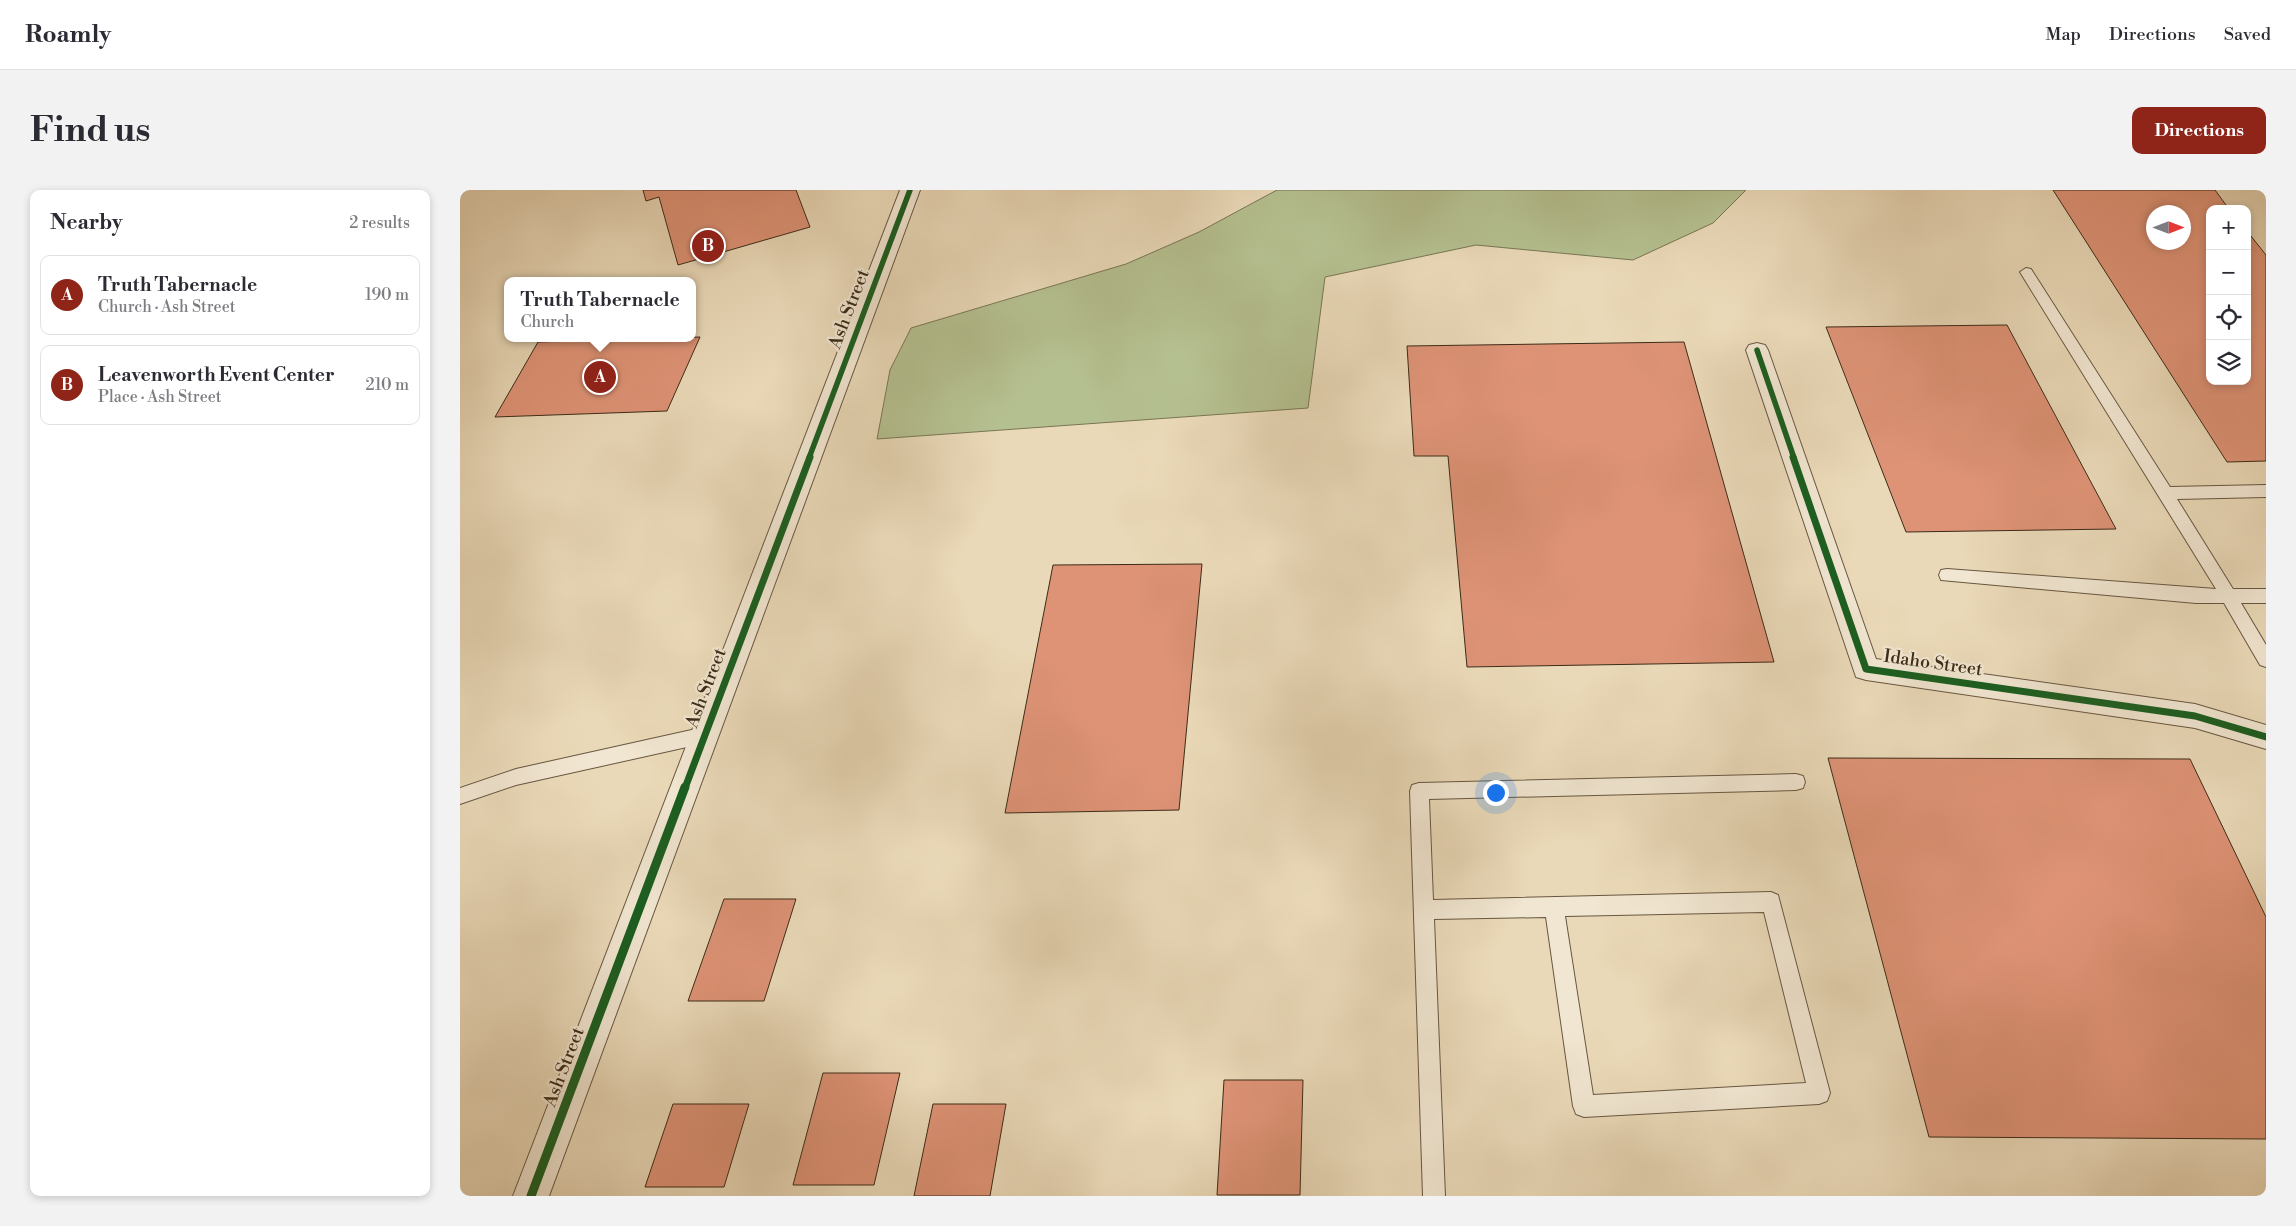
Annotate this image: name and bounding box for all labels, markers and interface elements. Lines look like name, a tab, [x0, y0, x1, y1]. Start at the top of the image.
text: Roamly	[25, 20, 111, 50]
text: Map	[2045, 23, 2081, 46]
text: Directions	[2109, 23, 2196, 46]
text: Saved	[2224, 23, 2271, 46]
button: Directions	[2132, 107, 2266, 154]
text: Find us	[30, 109, 150, 152]
north arrow	[2146, 205, 2191, 250]
map controls	[2206, 205, 2251, 385]
button: +	[2206, 205, 2251, 250]
text: Nearby	[50, 210, 123, 236]
text: 2 results	[349, 213, 410, 233]
pin: B	[692, 227, 724, 265]
button: −	[2206, 250, 2251, 295]
street label: Ash Street	[823, 265, 875, 353]
text: Truth Tabernacle	[98, 273, 257, 297]
popup	[504, 277, 696, 342]
text: A	[61, 285, 73, 305]
text: 190 m	[365, 285, 409, 305]
text: Truth Tabernacle	[520, 288, 680, 312]
button: locate	[2206, 295, 2251, 340]
text: Church · Ash Street	[98, 297, 235, 317]
text: Church	[520, 312, 574, 332]
button: layers	[2206, 340, 2251, 385]
pin: A	[584, 358, 616, 396]
text: Leavenworth Event Center	[98, 363, 335, 387]
text: B	[61, 375, 73, 395]
text: 210 m	[365, 375, 409, 395]
text: Place · Ash Street	[98, 387, 221, 407]
street label: Ash Street	[680, 644, 732, 732]
street label: Idaho Street	[1882, 645, 1985, 681]
your location	[1483, 780, 1509, 806]
street label: Ash Street	[538, 1023, 590, 1111]

